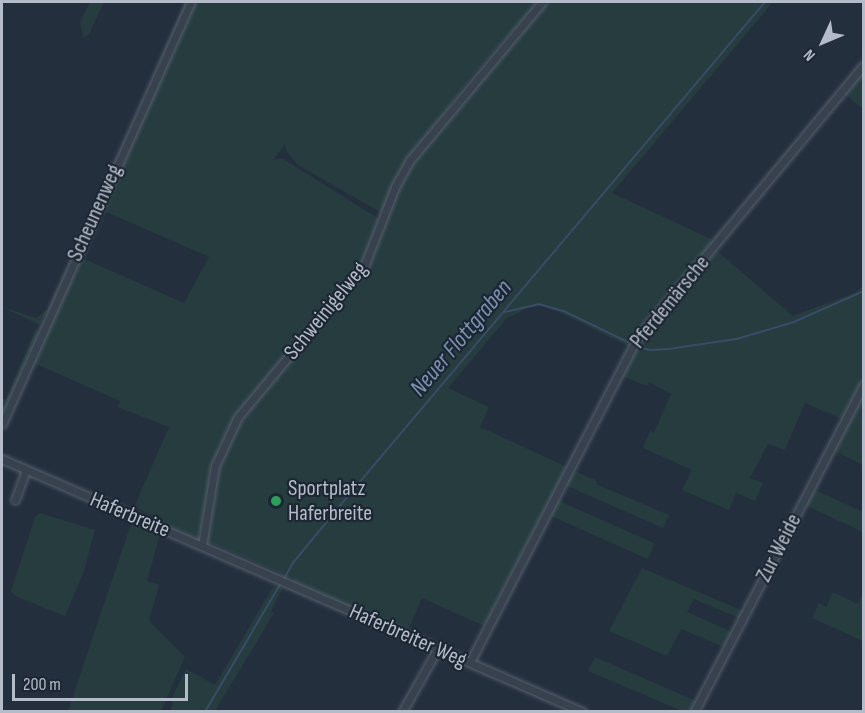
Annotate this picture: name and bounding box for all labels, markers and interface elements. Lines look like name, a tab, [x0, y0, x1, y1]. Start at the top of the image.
north arrow	[793, 12, 853, 72]
text: N	[800, 45, 819, 65]
street label: Scheunenweg	[62, 160, 128, 266]
street label: Pferdemärsche	[625, 250, 715, 354]
street label: Schweinigelweg	[279, 257, 373, 365]
water label: Neuer Flottgraben	[404, 274, 518, 402]
place label: Sportplatz Haferbreite	[288, 475, 372, 526]
street label: Haferbreite	[86, 486, 174, 544]
marker: Sportplatz Haferbreite	[269, 494, 283, 508]
street label: Zur Weide	[751, 510, 807, 586]
street label: Haferbreiter Weg	[345, 598, 471, 674]
scale bar	[15, 662, 190, 700]
text: 200 m	[23, 674, 61, 695]

